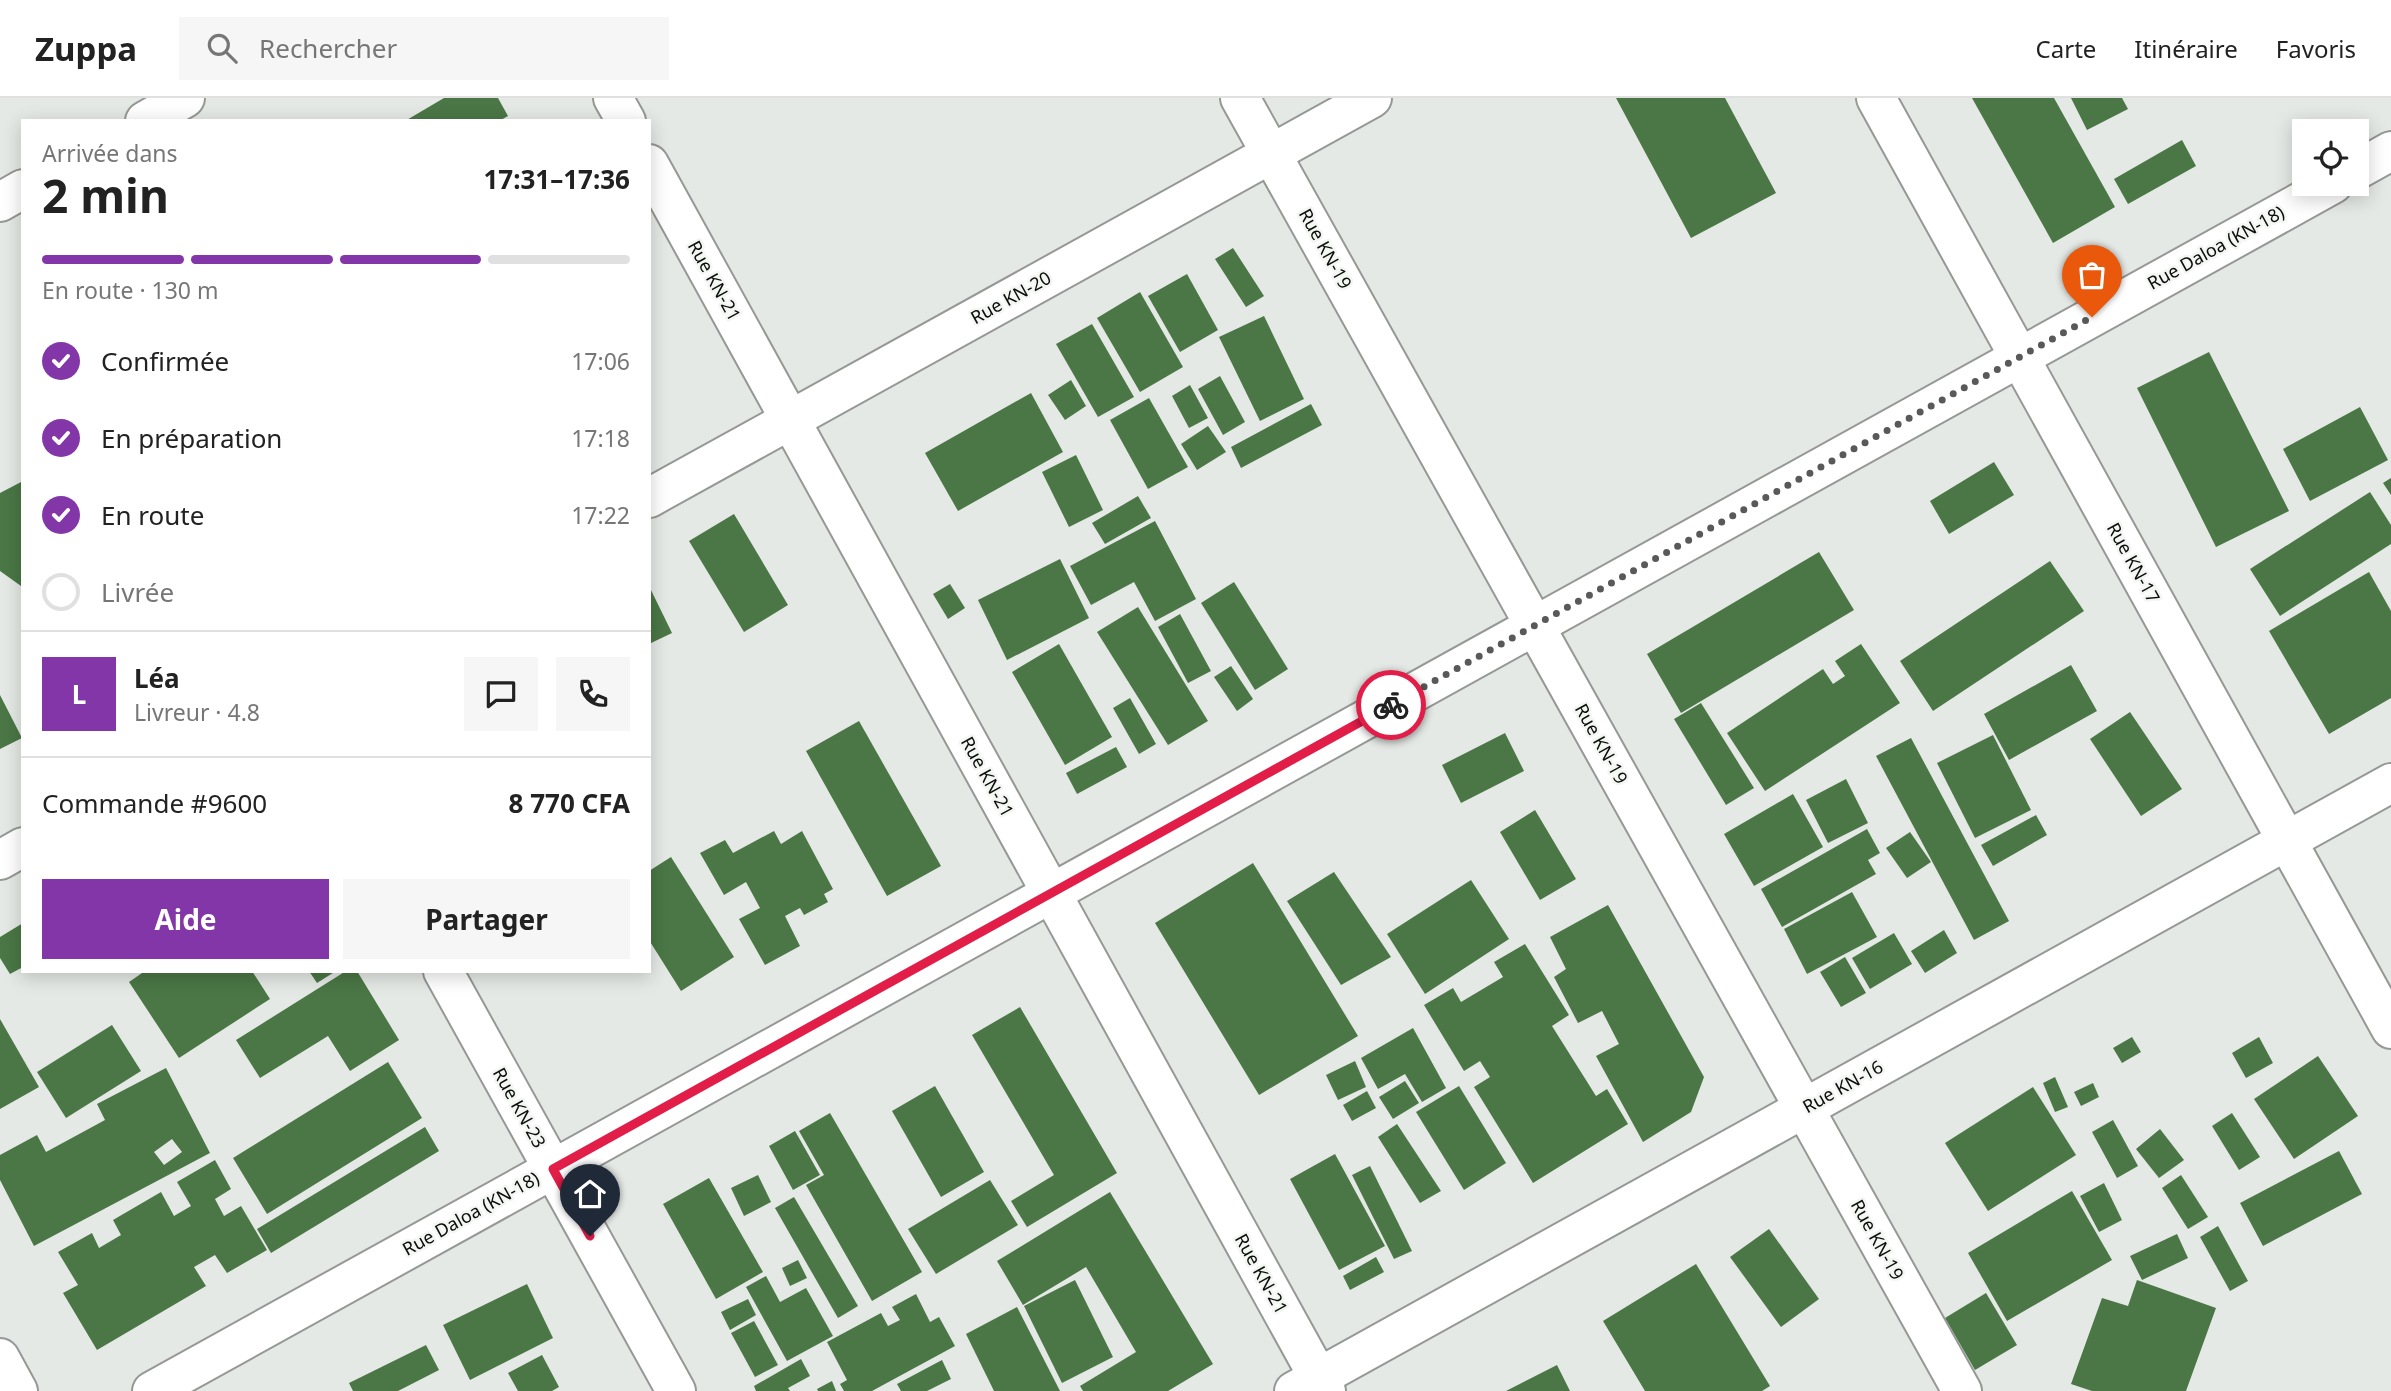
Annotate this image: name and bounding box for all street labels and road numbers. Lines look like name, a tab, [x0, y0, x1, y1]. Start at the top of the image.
street label: Rue Daloa (KN-18)	[2143, 200, 2288, 295]
street label: Rue KN-19	[1294, 204, 1358, 293]
street label: Rue KN-21	[683, 236, 747, 325]
street label: Rue KN-20	[966, 265, 1055, 329]
street label: Rue KN-17	[2102, 518, 2166, 607]
street label: Rue KN-19	[1570, 699, 1634, 788]
street label: Rue KN-21	[956, 732, 1020, 821]
street label: Rue KN-16	[1798, 1054, 1887, 1118]
street label: Rue KN-23	[488, 1063, 552, 1152]
street label: Rue Daloa (KN-18)	[398, 1166, 543, 1261]
street label: Rue KN-19	[1846, 1195, 1910, 1284]
street label: Rue KN-21	[1230, 1229, 1294, 1318]

